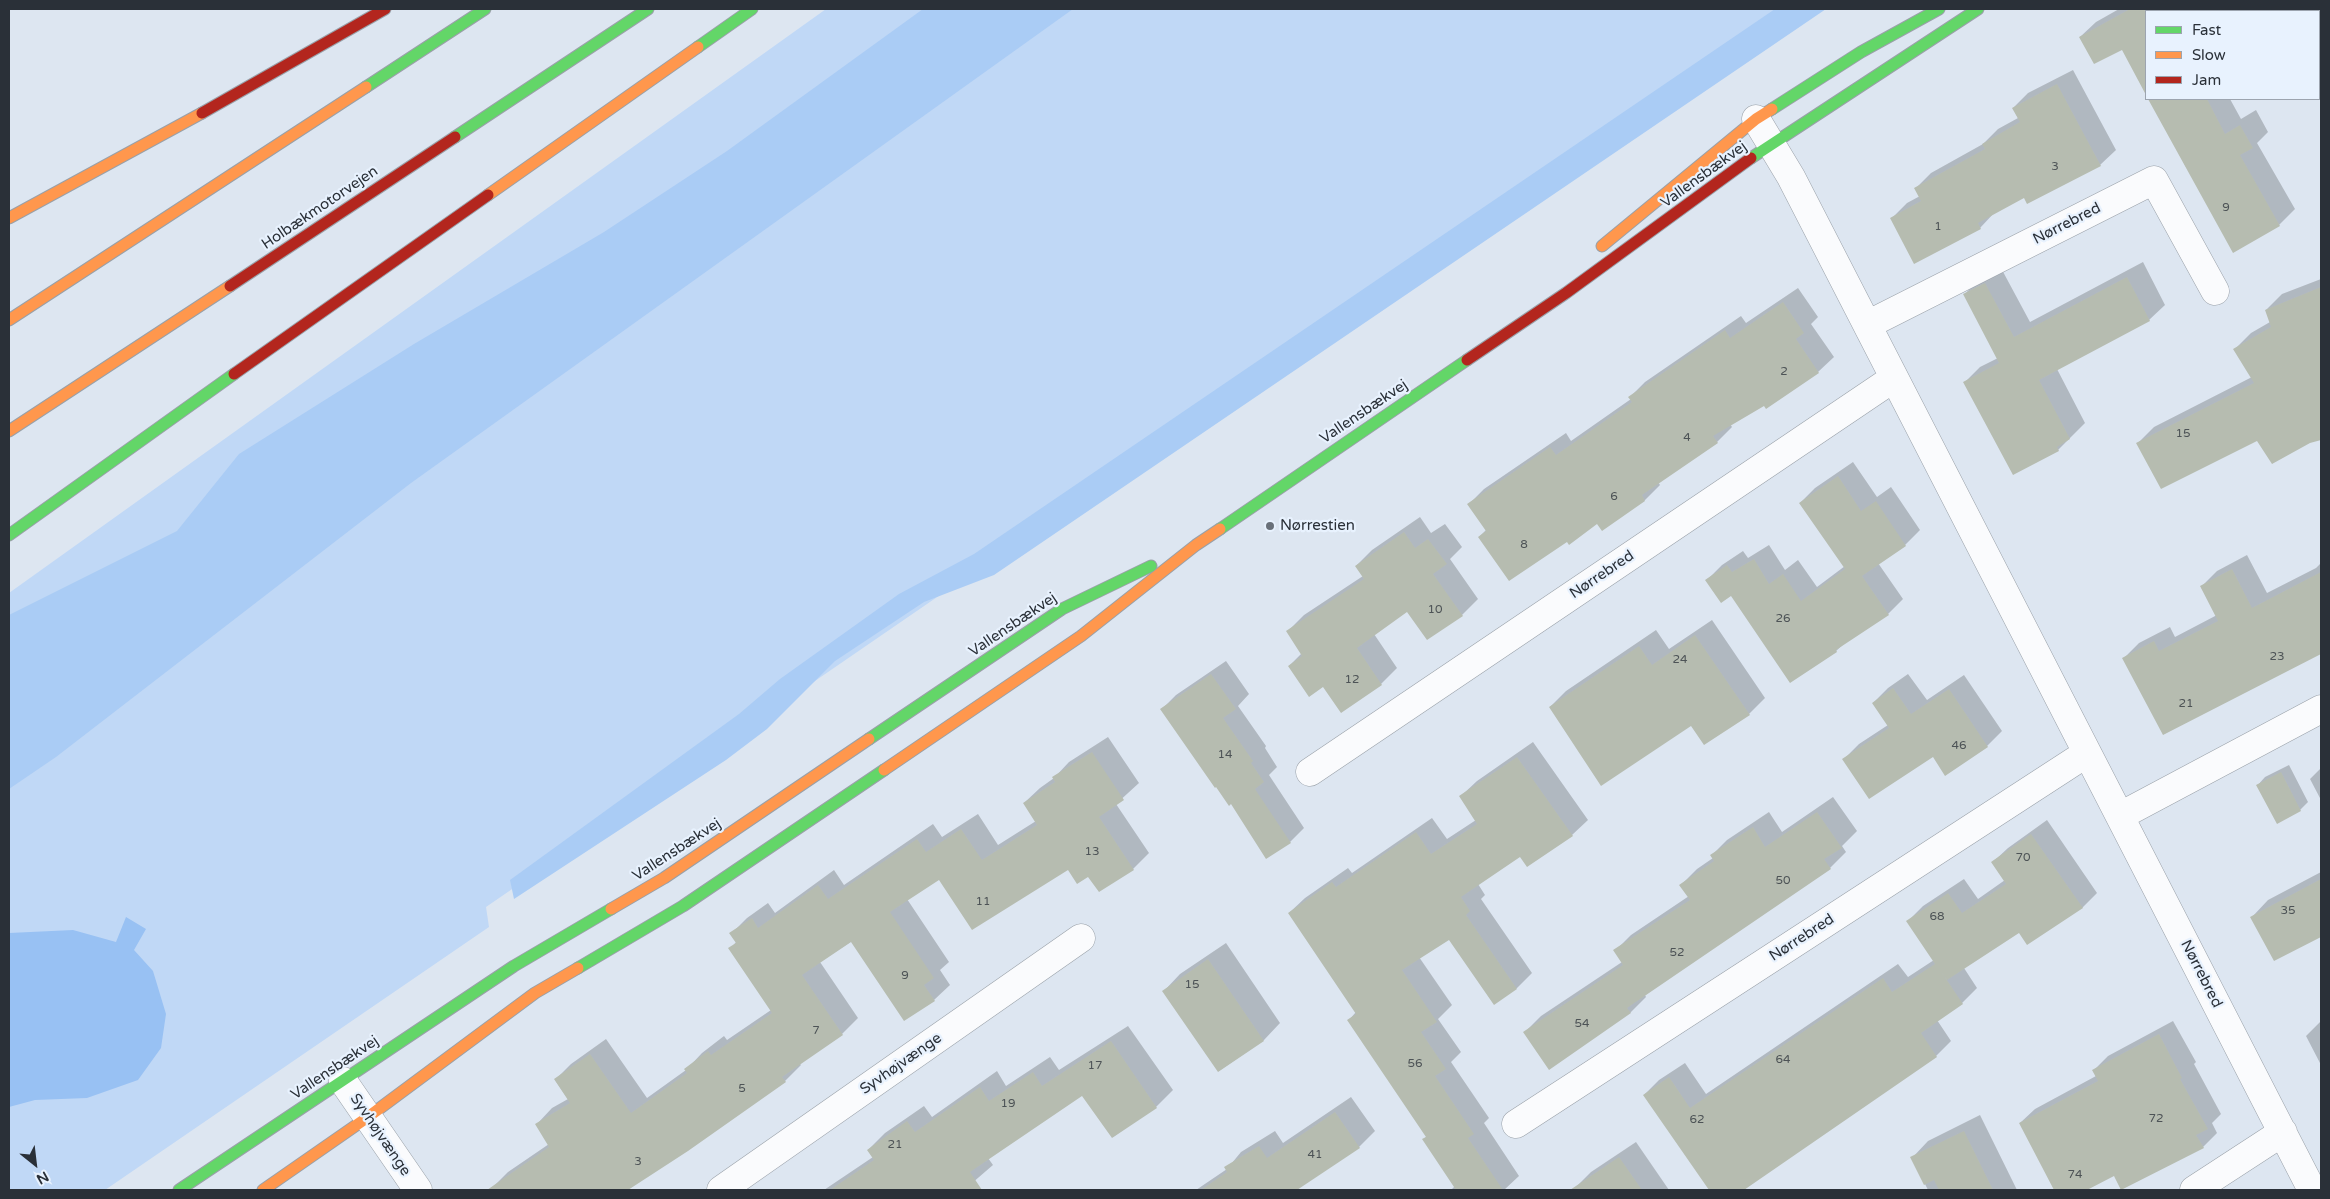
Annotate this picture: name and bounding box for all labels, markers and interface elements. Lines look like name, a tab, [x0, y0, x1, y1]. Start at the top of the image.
legend	[2145, 10, 2320, 100]
text: Fast	[2192, 21, 2221, 39]
text: Slow	[2192, 46, 2226, 64]
text: Jam	[2192, 71, 2221, 89]
street label: Vallensbækvej	[1658, 138, 1750, 212]
house number: 3	[2051, 160, 2059, 174]
street label: Holbækmotorvejen	[258, 162, 382, 254]
street label: Nørrebred	[2030, 199, 2104, 249]
house number: 9	[2222, 201, 2230, 215]
house number: 1	[1934, 220, 1942, 234]
house number: 2	[1780, 365, 1788, 379]
street label: Vallensbækvej	[1317, 376, 1411, 448]
house number: 15	[2175, 427, 2191, 441]
house number: 4	[1683, 431, 1691, 445]
house number: 6	[1610, 490, 1618, 504]
place label: Nørrestien	[1280, 517, 1355, 535]
marker: Nørrestien	[1264, 520, 1276, 532]
house number: 8	[1520, 538, 1528, 552]
street label: Nørrebred	[1566, 547, 1638, 603]
street label: Vallensbækvej	[966, 589, 1060, 661]
house number: 10	[1427, 603, 1443, 617]
house number: 26	[1775, 612, 1791, 626]
house number: 23	[2269, 650, 2285, 664]
house number: 24	[1672, 653, 1688, 667]
house number: 12	[1344, 673, 1360, 687]
house number: 21	[2178, 697, 2194, 711]
house number: 46	[1951, 739, 1967, 753]
house number: 14	[1217, 748, 1233, 762]
street label: Vallensbækvej	[629, 815, 725, 885]
house number: 13	[1084, 845, 1100, 859]
house number: 70	[2015, 851, 2031, 865]
house number: 50	[1775, 874, 1791, 888]
house number: 11	[975, 895, 991, 909]
house number: 35	[2280, 904, 2296, 918]
street label: Nørrebred	[1766, 910, 1838, 966]
house number: 68	[1929, 910, 1945, 924]
street label: Nørrebred	[2176, 937, 2226, 1011]
house number: 52	[1669, 946, 1685, 960]
house number: 9	[901, 969, 909, 983]
house number: 15	[1184, 978, 1200, 992]
house number: 54	[1574, 1017, 1590, 1031]
house number: 7	[812, 1024, 820, 1038]
street label: Syvhøjvænge	[857, 1029, 945, 1099]
street label: Vallensbækvej	[288, 1032, 382, 1104]
house number: 64	[1775, 1053, 1791, 1067]
house number: 56	[1407, 1057, 1423, 1071]
house number: 17	[1087, 1059, 1103, 1073]
house number: 5	[738, 1082, 746, 1096]
street label: Syvhøjvænge	[346, 1090, 414, 1180]
house number: 19	[1000, 1097, 1016, 1111]
house number: 72	[2148, 1112, 2164, 1126]
house number: 62	[1689, 1113, 1705, 1127]
house number: 21	[887, 1138, 903, 1152]
north arrow	[10, 1139, 60, 1189]
house number: 41	[1307, 1148, 1323, 1162]
house number: 3	[634, 1155, 642, 1169]
text: N	[33, 1167, 52, 1188]
house number: 74	[2067, 1168, 2083, 1182]

